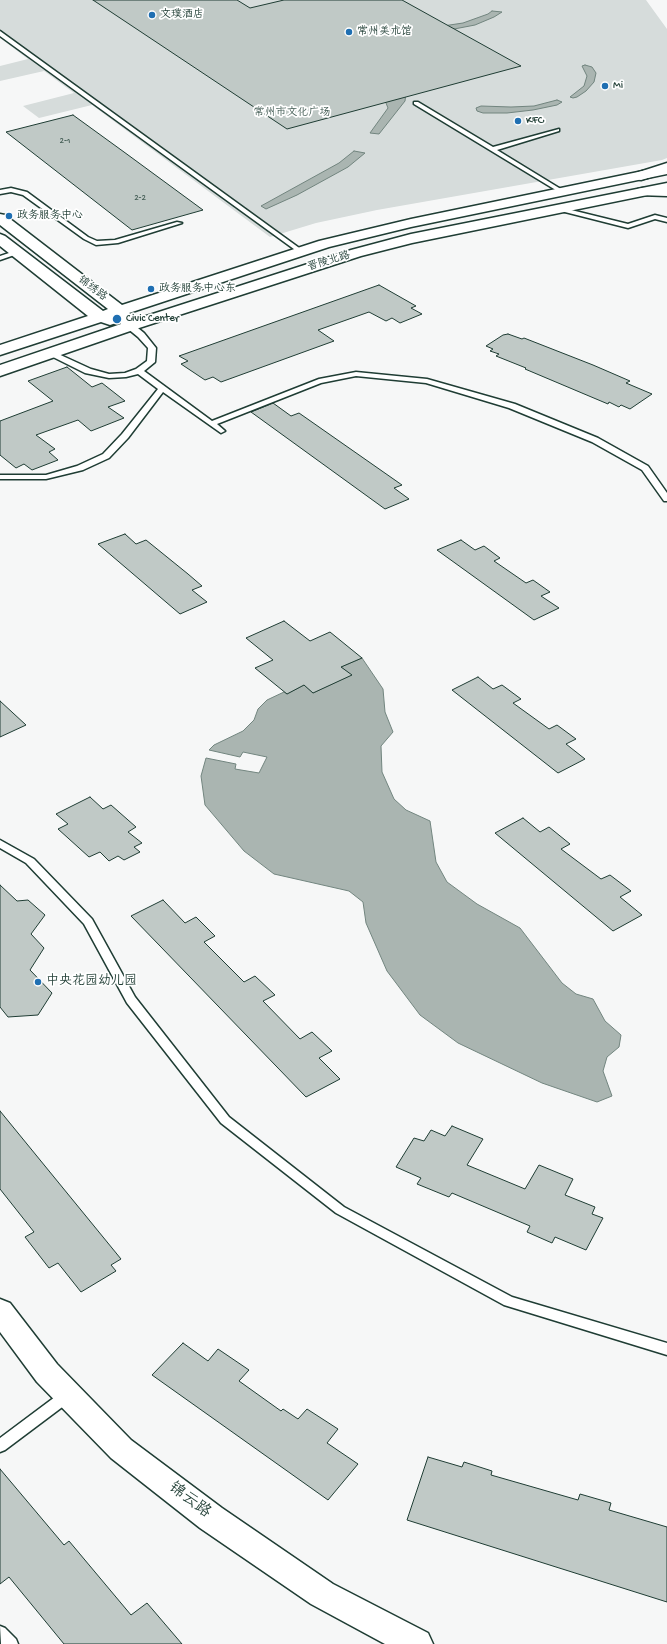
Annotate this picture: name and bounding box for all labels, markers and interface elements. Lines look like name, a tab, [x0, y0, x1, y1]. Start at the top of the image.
place label: 文璞酒店	[160, 8, 204, 22]
marker: 文璞酒店	[147, 10, 157, 20]
place label: 常州美术馆	[357, 25, 412, 39]
marker: 常州美术馆	[344, 27, 354, 37]
place label: Mi	[613, 79, 623, 93]
marker: Mi	[600, 81, 610, 91]
park label: 常州市文化广场	[254, 106, 330, 120]
place label: KFC	[526, 114, 544, 128]
marker: KFC	[513, 116, 523, 126]
house number: 2-1	[60, 137, 70, 147]
house number: 2-2	[134, 194, 146, 204]
place label: 政务服务中心	[17, 209, 83, 223]
marker: 政务服务中心	[4, 211, 14, 221]
street label: 晋陵北路	[306, 249, 352, 275]
street label: 锦绣路	[75, 274, 109, 304]
place label: 政务服务中心东	[159, 282, 236, 296]
marker: 政务服务中心东	[146, 284, 156, 294]
place label: Civic Center	[126, 312, 179, 326]
marker: Civic Center	[111, 313, 123, 325]
place label: 中央花园幼儿园	[46, 974, 137, 990]
marker: 中央花园幼儿园	[33, 977, 43, 987]
street label: 锦云路	[164, 1479, 214, 1523]

